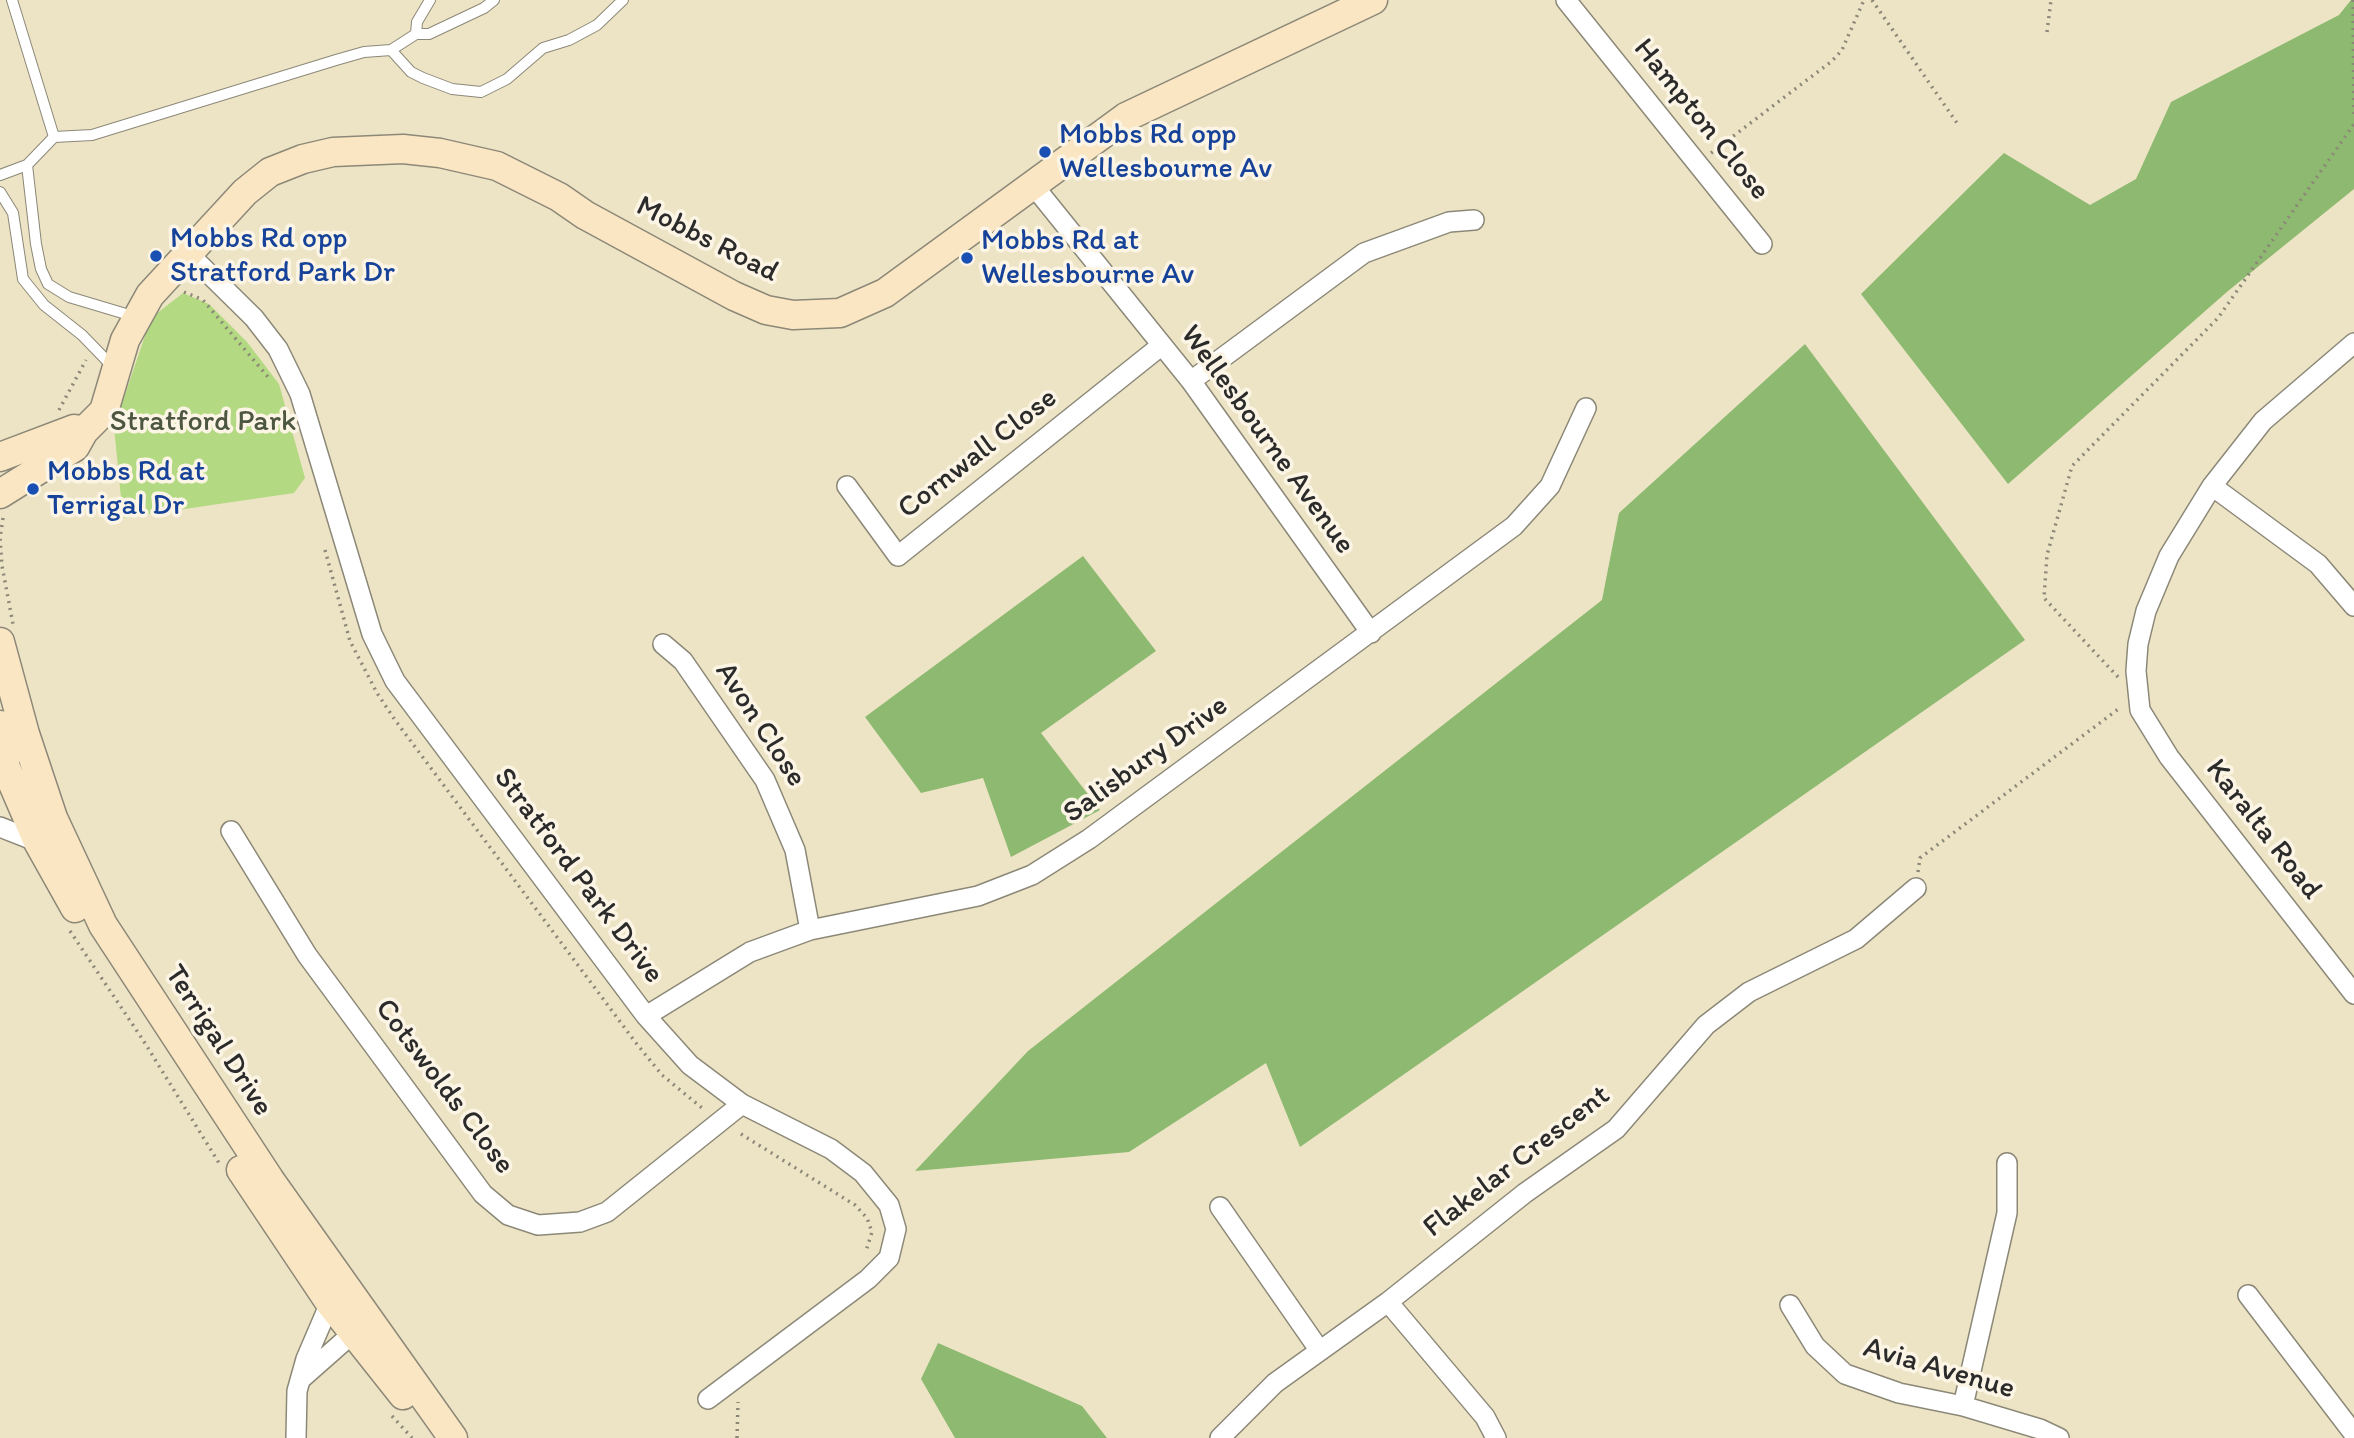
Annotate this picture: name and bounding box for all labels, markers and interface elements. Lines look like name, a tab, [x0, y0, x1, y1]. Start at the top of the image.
street label: Hampton Close	[1625, 32, 1777, 208]
place label: Mobbs Rd opp Wellesbourne Av	[1059, 117, 1272, 188]
marker: Mobbs Rd opp Wellesbourne Av	[1037, 144, 1053, 160]
street label: Mobbs Road	[630, 189, 784, 291]
place label: Mobbs Rd opp Stratford Park Dr	[170, 221, 395, 292]
place label: Mobbs Rd at Wellesbourne Av	[981, 223, 1194, 294]
marker: Mobbs Rd opp Stratford Park Dr	[148, 248, 164, 264]
marker: Mobbs Rd at Wellesbourne Av	[959, 250, 975, 266]
street label: Wellesbourne Avenue	[1172, 318, 1362, 562]
street label: Cornwall Close	[891, 381, 1065, 527]
park label: Stratford Park	[110, 404, 296, 440]
place label: Mobbs Rd at Terrigal Dr	[47, 454, 205, 524]
marker: Mobbs Rd at Terrigal Dr	[25, 481, 41, 497]
street label: Avon Close	[706, 656, 814, 794]
street label: Salisbury Drive	[1057, 688, 1235, 832]
street label: Karalta Road	[2197, 753, 2329, 907]
street label: Stratford Park Drive	[485, 761, 671, 991]
street label: Terrigal Drive	[156, 959, 280, 1123]
street label: Cotswolds Close	[366, 992, 522, 1182]
street label: Flakelar Crescent	[1417, 1078, 1617, 1246]
street label: Avia Avenue	[1859, 1330, 2019, 1408]

